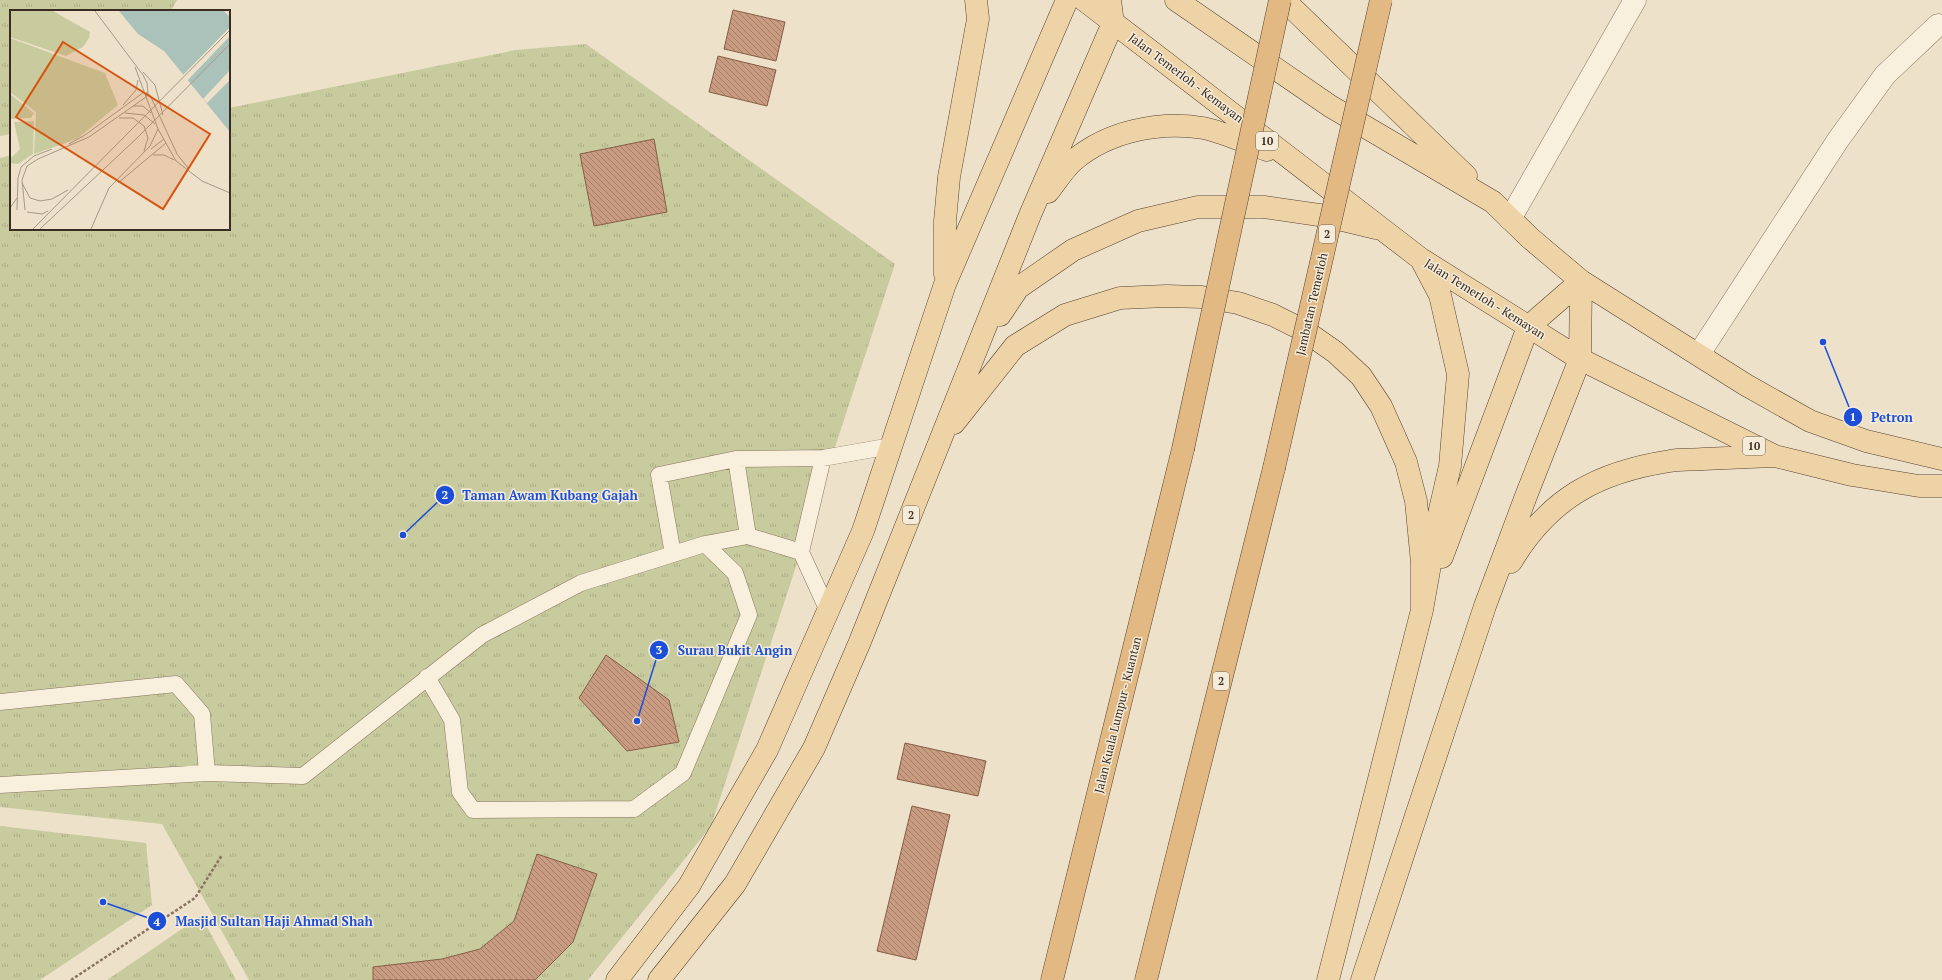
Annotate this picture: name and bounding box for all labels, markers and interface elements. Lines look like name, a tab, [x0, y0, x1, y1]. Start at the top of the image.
inset map	[10, 10, 230, 230]
street label: Jalan Temerloh - Kemayan	[1126, 30, 1247, 126]
road number: 10	[1256, 132, 1278, 150]
road number: 2	[1319, 225, 1335, 243]
street label: Jambatan Temerloh	[1292, 251, 1331, 357]
street label: Jalan Temerloh - Kemayan	[1422, 255, 1548, 342]
callout: Petron	[1843, 405, 1921, 430]
text: Petron	[1871, 408, 1914, 426]
text: 1	[1850, 409, 1856, 424]
road number: 10	[1743, 437, 1765, 455]
callout: Taman Awam Kubang Gajah	[435, 483, 646, 508]
text: Taman Awam Kubang Gajah	[462, 486, 639, 504]
text: 2	[442, 487, 449, 502]
road number: 2	[903, 506, 919, 524]
street label: Jalan Kuala Lumpur - Kuantan	[1091, 635, 1144, 795]
callout: Surau Bukit Angin	[649, 638, 800, 663]
text: Surau Bukit Angin	[678, 641, 793, 659]
text: 3	[656, 642, 663, 657]
road number: 2	[1213, 672, 1229, 690]
callout: Masjid Sultan Haji Ahmad Shah	[147, 909, 380, 934]
text: Masjid Sultan Haji Ahmad Shah	[175, 912, 373, 930]
text: 4	[154, 914, 161, 929]

